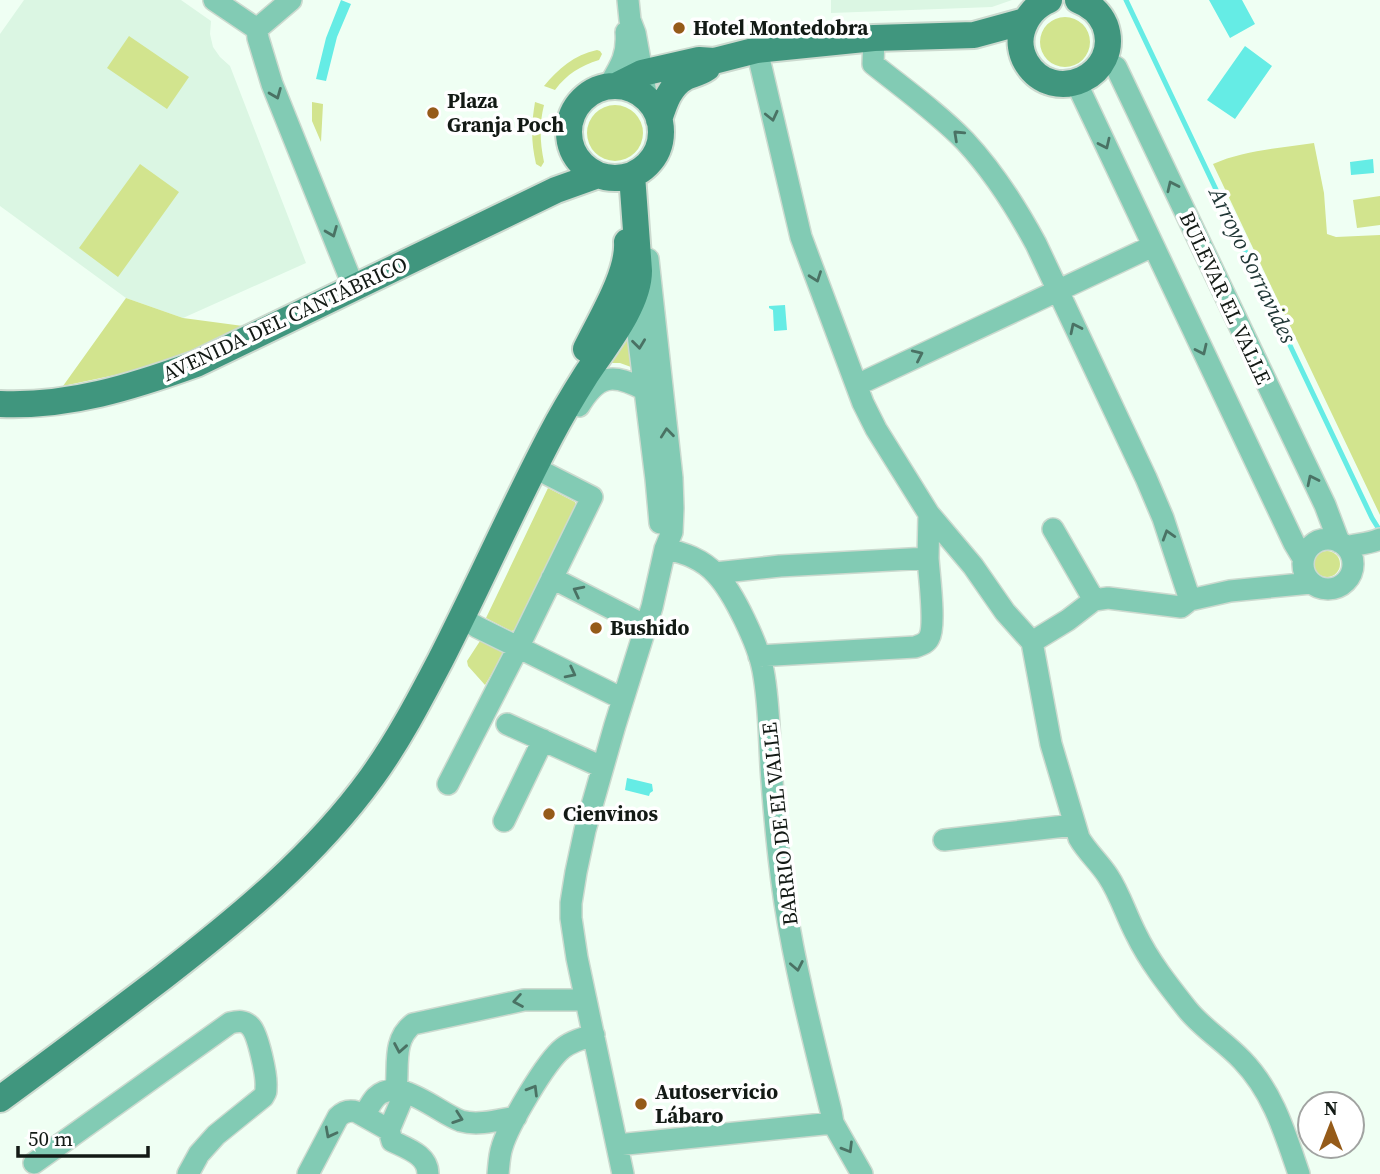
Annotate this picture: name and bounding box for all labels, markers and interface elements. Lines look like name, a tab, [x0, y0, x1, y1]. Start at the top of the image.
place label: Hotel Montedobra	[693, 13, 869, 42]
marker: Hotel Montedobra	[671, 20, 687, 36]
place label: Plaza Granja Poch	[447, 86, 564, 139]
one-way arrow	[268, 87, 282, 99]
marker: Plaza Granja Poch	[425, 105, 441, 121]
one-way arrow	[764, 110, 778, 122]
one-way arrow	[953, 131, 966, 143]
one-way arrow	[1097, 137, 1111, 149]
water label: Arroyo Sorravides	[1200, 180, 1305, 349]
one-way arrow	[1166, 181, 1180, 193]
street label: BULEVAR EL VALLE	[1173, 207, 1278, 389]
one-way arrow	[323, 226, 337, 238]
street label: AVENIDA DEL CANTÁBRICO	[158, 249, 412, 388]
one-way arrow	[808, 270, 822, 282]
one-way arrow	[1069, 323, 1083, 335]
one-way arrow	[632, 338, 647, 350]
one-way arrow	[1194, 343, 1208, 355]
one-way arrow	[911, 350, 923, 364]
one-way arrow	[659, 428, 674, 439]
one-way arrow	[1307, 475, 1321, 487]
one-way arrow	[1162, 530, 1176, 542]
one-way arrow	[572, 586, 585, 599]
place label: Bushido	[610, 613, 689, 642]
marker: Bushido	[588, 620, 604, 636]
one-way arrow	[564, 664, 576, 678]
street label: BARRIO DE EL VALLE	[754, 721, 805, 927]
place label: Cienvinos	[563, 799, 658, 828]
marker: Cienvinos	[541, 806, 557, 822]
one-way arrow	[789, 960, 804, 972]
one-way arrow	[512, 993, 524, 1008]
one-way arrow	[393, 1042, 408, 1053]
place label: Autoservicio Lábaro	[655, 1077, 778, 1130]
one-way arrow	[524, 1084, 537, 1097]
north arrow	[1296, 1090, 1366, 1160]
text: N	[1324, 1095, 1338, 1121]
marker: Autoservicio Lábaro	[633, 1096, 649, 1112]
one-way arrow	[451, 1110, 463, 1124]
scale bar	[18, 1114, 147, 1158]
text: 50 m	[28, 1124, 73, 1153]
one-way arrow	[325, 1126, 338, 1138]
one-way arrow	[840, 1141, 853, 1154]

